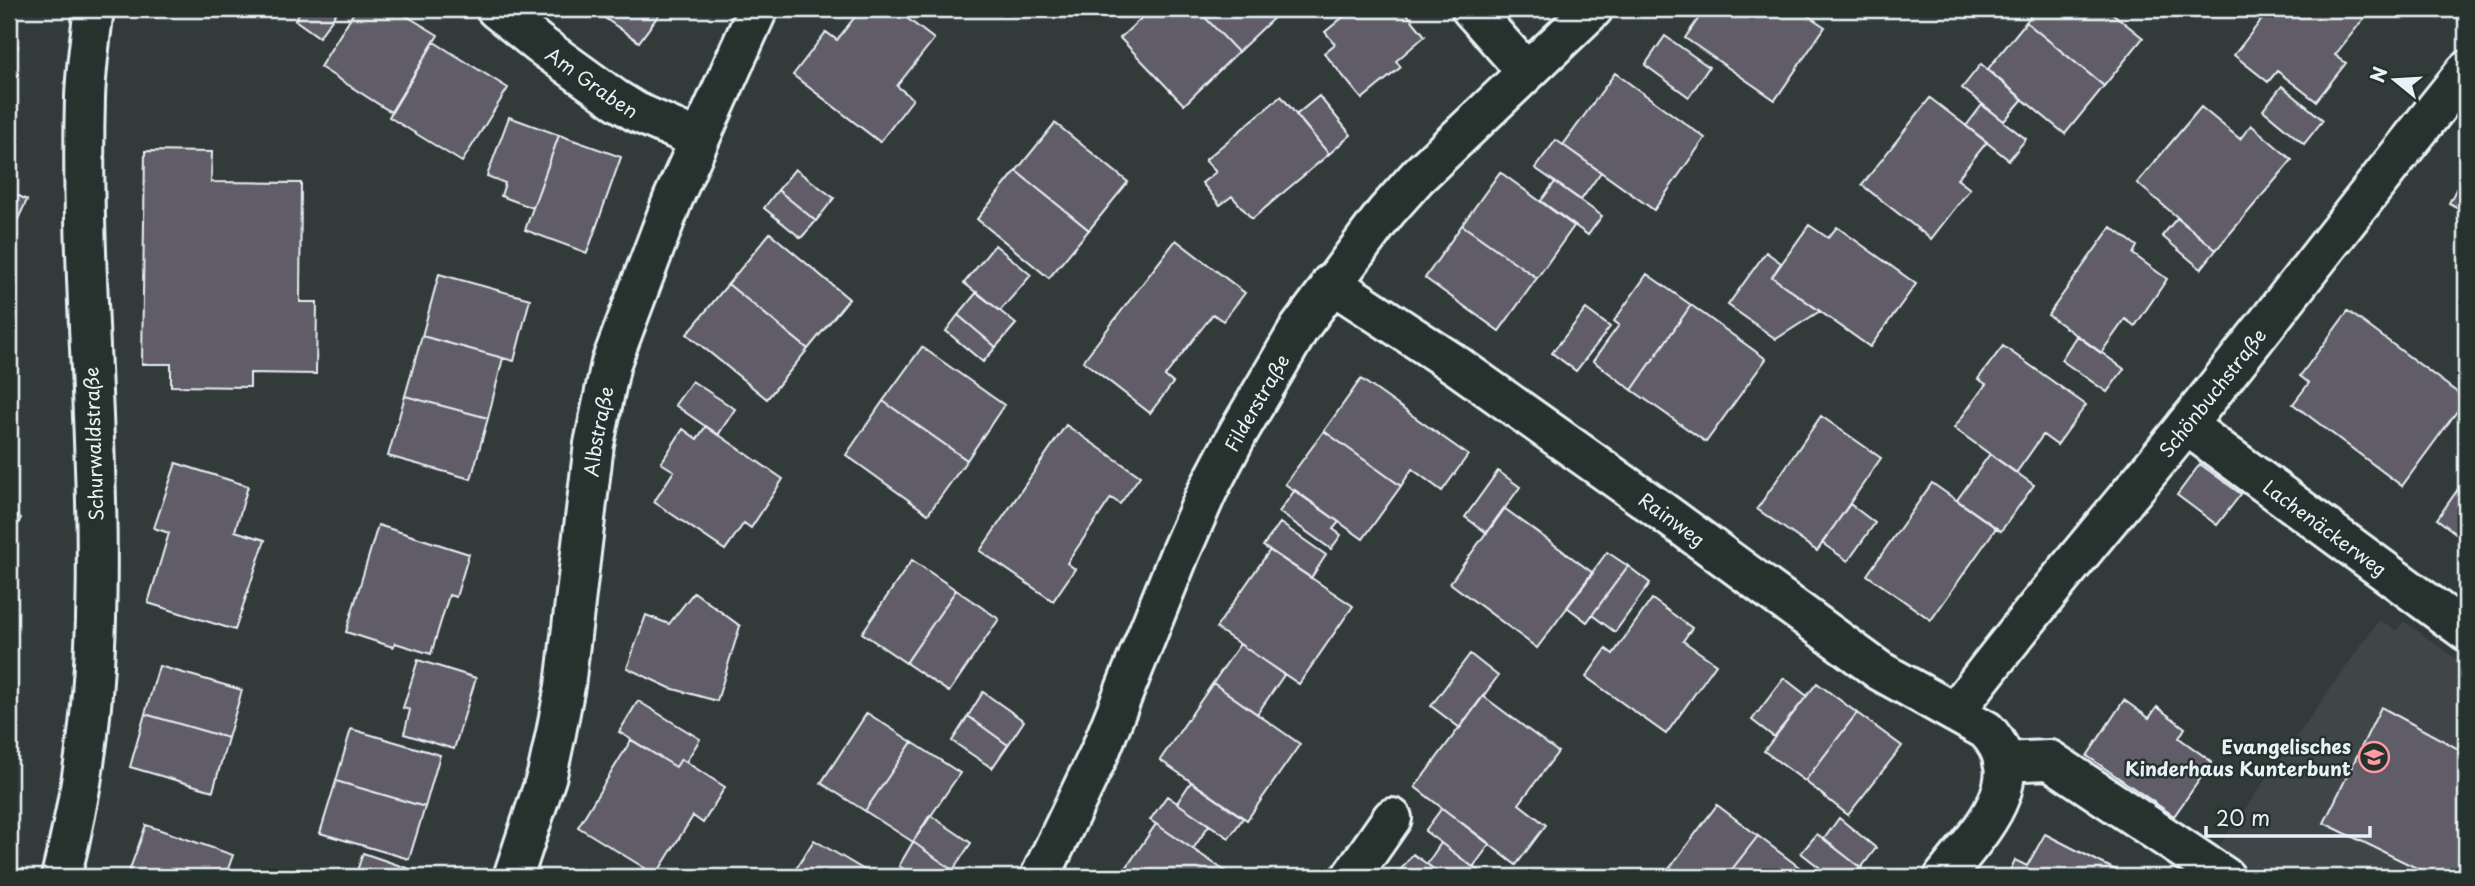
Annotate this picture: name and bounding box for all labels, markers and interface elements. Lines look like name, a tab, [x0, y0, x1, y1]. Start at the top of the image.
street label: Am Graben	[540, 40, 644, 124]
north arrow	[2360, 46, 2430, 116]
text: N	[2362, 63, 2394, 86]
street label: Schönbuchstraße	[2152, 322, 2272, 463]
street label: Filderstraße	[1217, 348, 1296, 456]
street label: Schurwaldstraße	[76, 366, 110, 522]
street label: Albstraße	[576, 384, 620, 478]
street label: Lachenäckerweg	[2258, 473, 2393, 582]
street label: Rainweg	[1633, 485, 1711, 553]
place label: Evangelisches Kinderhaus Kunterbunt	[2125, 732, 2351, 782]
school or university icon: Evangelisches Kinderhaus Kunterbunt	[2357, 740, 2391, 774]
scale bar	[2206, 795, 2370, 839]
text: 20 m	[2216, 801, 2270, 833]

